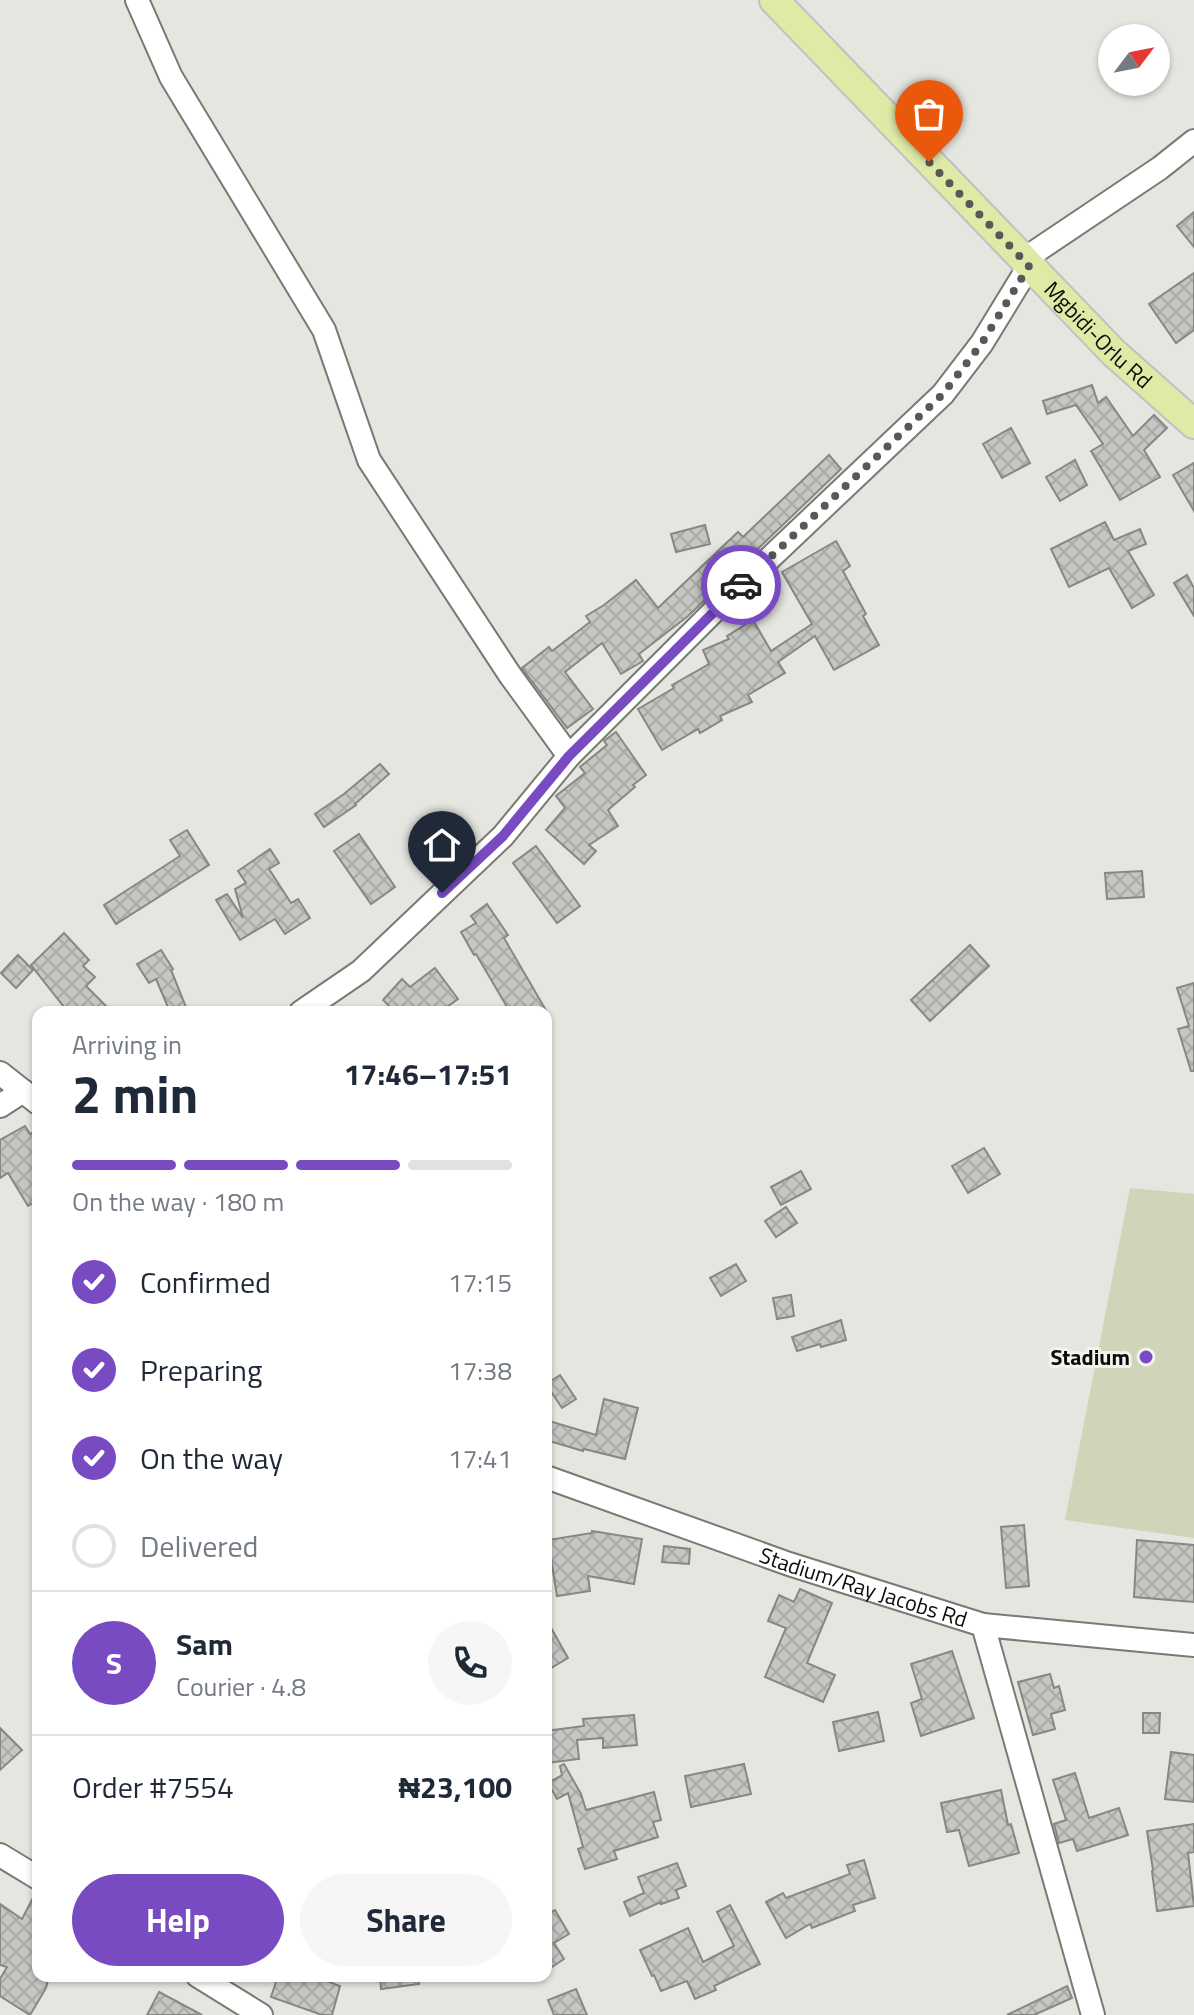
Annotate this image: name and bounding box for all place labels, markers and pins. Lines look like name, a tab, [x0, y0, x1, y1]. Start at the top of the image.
pin	[895, 80, 963, 162]
pin	[408, 811, 476, 893]
place label: Stadium	[1051, 1340, 1130, 1374]
marker: Stadium	[1137, 1348, 1155, 1366]

